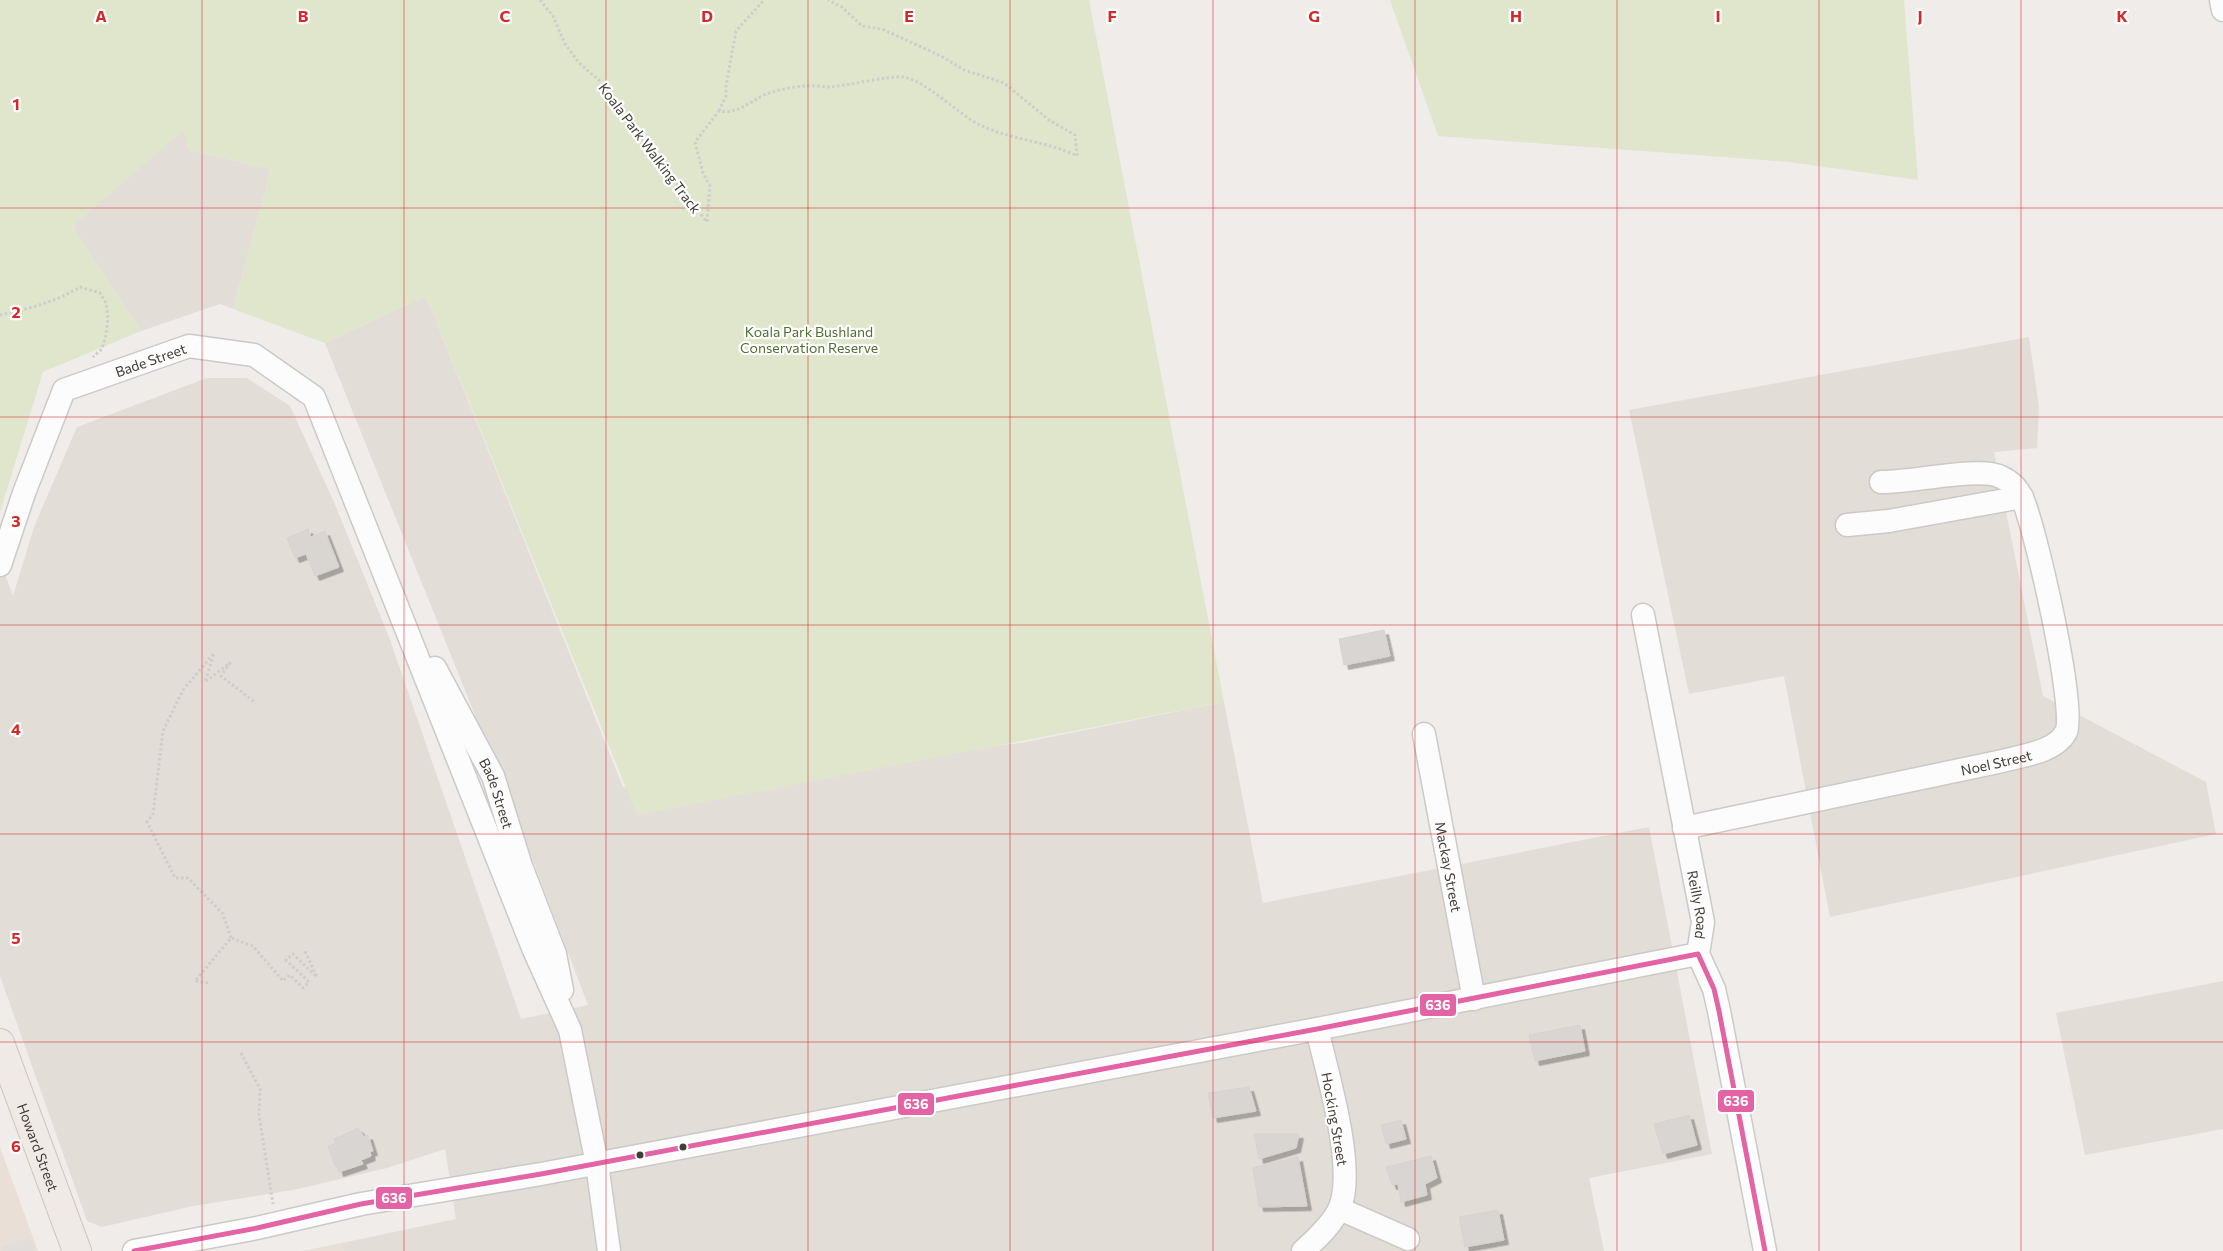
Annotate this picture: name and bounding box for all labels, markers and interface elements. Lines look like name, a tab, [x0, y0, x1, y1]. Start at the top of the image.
text: A	[95, 6, 107, 25]
text: B	[298, 6, 309, 25]
text: C	[500, 6, 511, 25]
text: D	[701, 6, 713, 25]
text: E	[904, 6, 914, 25]
text: F	[1107, 6, 1117, 25]
text: G	[1308, 6, 1320, 25]
text: H	[1510, 6, 1522, 25]
text: I	[1715, 6, 1721, 25]
text: J	[1917, 6, 1923, 25]
text: K	[2116, 6, 2128, 25]
street label: Koala Park Walking Track	[595, 79, 705, 217]
text: 1	[12, 94, 20, 113]
text: 2	[11, 302, 21, 321]
park label: Koala Park Bushland Conservation Reserve	[740, 323, 878, 356]
street label: Bade Street	[113, 339, 188, 380]
text: 3	[11, 511, 21, 530]
text: 4	[11, 719, 21, 738]
street label: Noel Street	[1959, 746, 2034, 778]
street label: Bade Street	[476, 755, 517, 831]
street label: Mackay Street	[1432, 820, 1466, 914]
street label: Reilly Road	[1685, 869, 1712, 940]
text: 5	[11, 928, 21, 947]
line badge: 636	[1419, 993, 1457, 1017]
text: 636	[1425, 996, 1451, 1013]
street label: Hocking Street	[1318, 1071, 1352, 1167]
line badge: 636	[1717, 1089, 1755, 1113]
line badge: 636	[897, 1092, 935, 1116]
text: 636	[1723, 1092, 1749, 1109]
text: 636	[903, 1095, 929, 1112]
street label: Howard Street	[14, 1101, 63, 1194]
text: 6	[11, 1136, 21, 1155]
unlabelled marker	[678, 1142, 688, 1152]
unlabelled marker	[635, 1150, 645, 1160]
line badge: 636	[375, 1186, 413, 1210]
text: 636	[381, 1189, 407, 1206]

